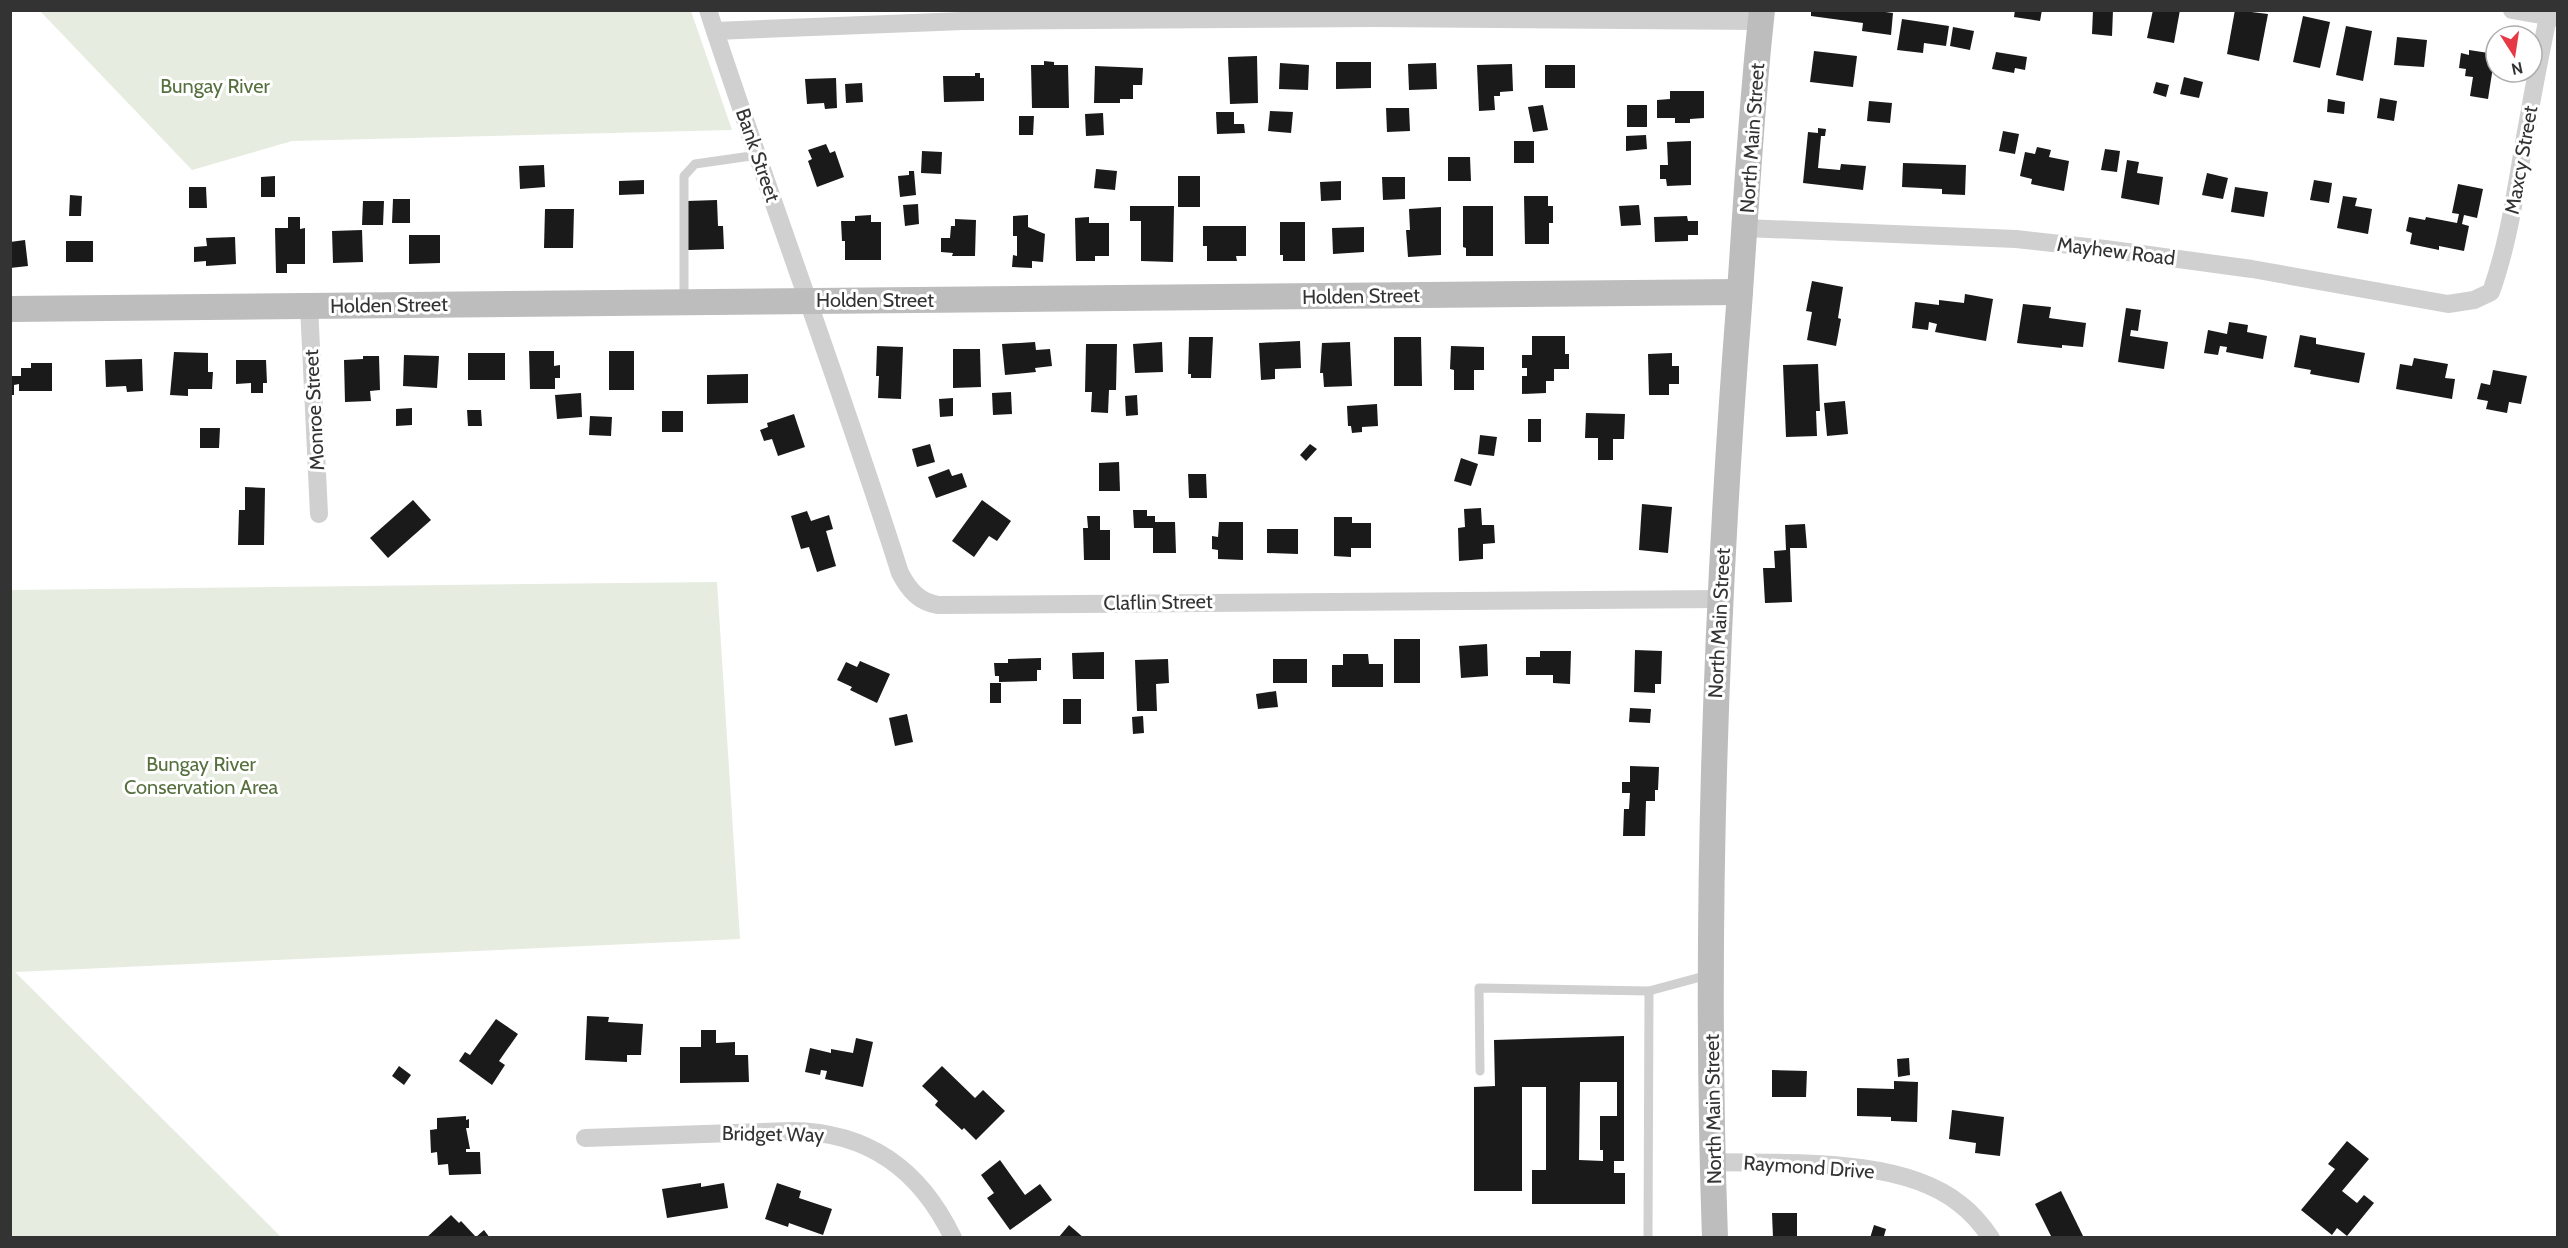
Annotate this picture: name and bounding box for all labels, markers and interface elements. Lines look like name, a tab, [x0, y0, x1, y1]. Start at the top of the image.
north arrow	[2484, 24, 2544, 84]
text: N	[2510, 58, 2525, 79]
street label: North Main Street	[1735, 62, 1769, 214]
park label: Bungay River	[160, 74, 270, 98]
street label: Maxcy Street	[2500, 104, 2542, 216]
street label: Bank Street	[731, 105, 785, 205]
street label: Mayhew Road	[2056, 232, 2176, 270]
street label: Holden Street	[1302, 283, 1420, 309]
street label: Holden Street	[816, 288, 934, 312]
street label: Holden Street	[330, 292, 448, 318]
street label: Monroe Street	[299, 349, 329, 471]
street label: North Main Street	[1703, 547, 1735, 699]
street label: Claflin Street	[1103, 589, 1213, 615]
park label: Bungay River Conservation Area	[124, 752, 278, 799]
street label: North Main Street	[1700, 1033, 1726, 1184]
street label: Bridget Way	[722, 1121, 824, 1147]
street label: Raymond Drive	[1743, 1150, 1875, 1184]

